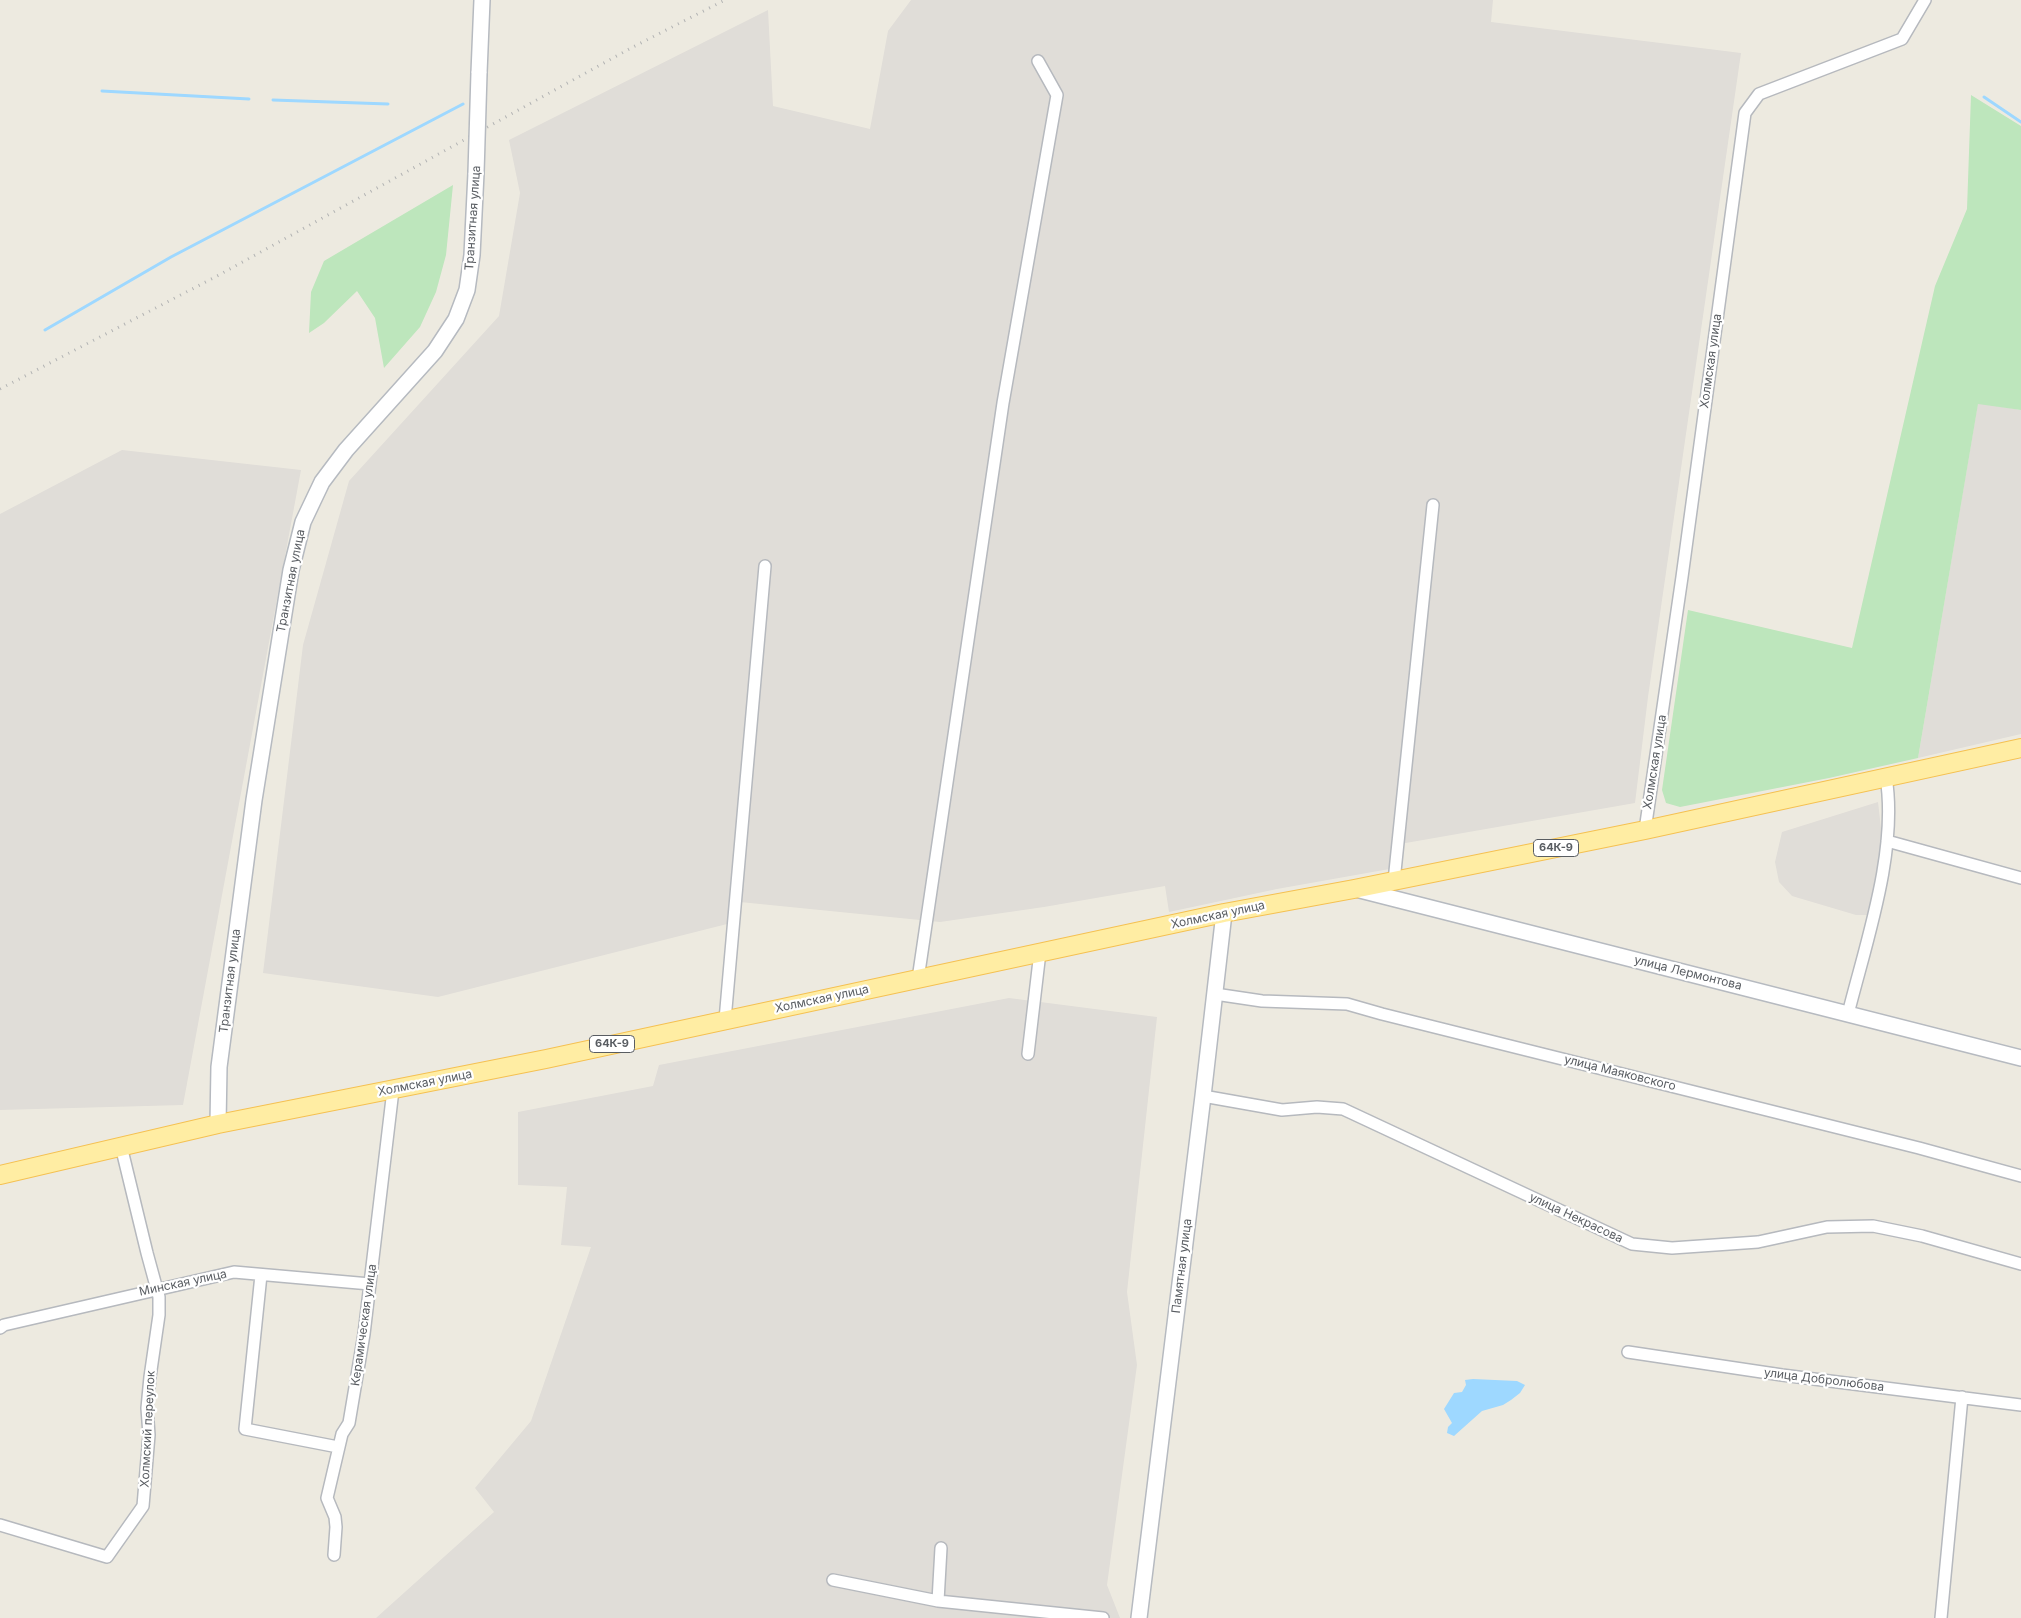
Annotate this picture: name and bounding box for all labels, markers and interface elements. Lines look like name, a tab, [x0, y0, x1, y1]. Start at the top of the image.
street label: Транзитная улица	[462, 165, 484, 271]
street label: Холмская улица	[1697, 313, 1725, 409]
street label: Транзитная улица	[274, 528, 308, 634]
street label: Холмская улица	[1640, 714, 1670, 810]
road number: 64К-9	[1534, 840, 1578, 856]
street label: Холмская улица	[1170, 898, 1266, 932]
street label: Транзитная улица	[216, 928, 244, 1034]
street label: улица Лермонтова	[1633, 953, 1743, 993]
street label: Холмская улица	[774, 982, 870, 1016]
road number: 64К-9	[590, 1036, 634, 1052]
street label: улица Маяковского	[1563, 1052, 1677, 1094]
street label: Холмская улица	[377, 1067, 473, 1099]
street label: улица Некрасова	[1527, 1190, 1625, 1246]
street label: Памятная улица	[1169, 1218, 1195, 1314]
street label: Керамическая улица	[348, 1263, 380, 1387]
street label: Минская улица	[138, 1267, 228, 1299]
street label: улица Добролюбова	[1763, 1365, 1885, 1395]
street label: Холмский переулок	[138, 1370, 158, 1488]

